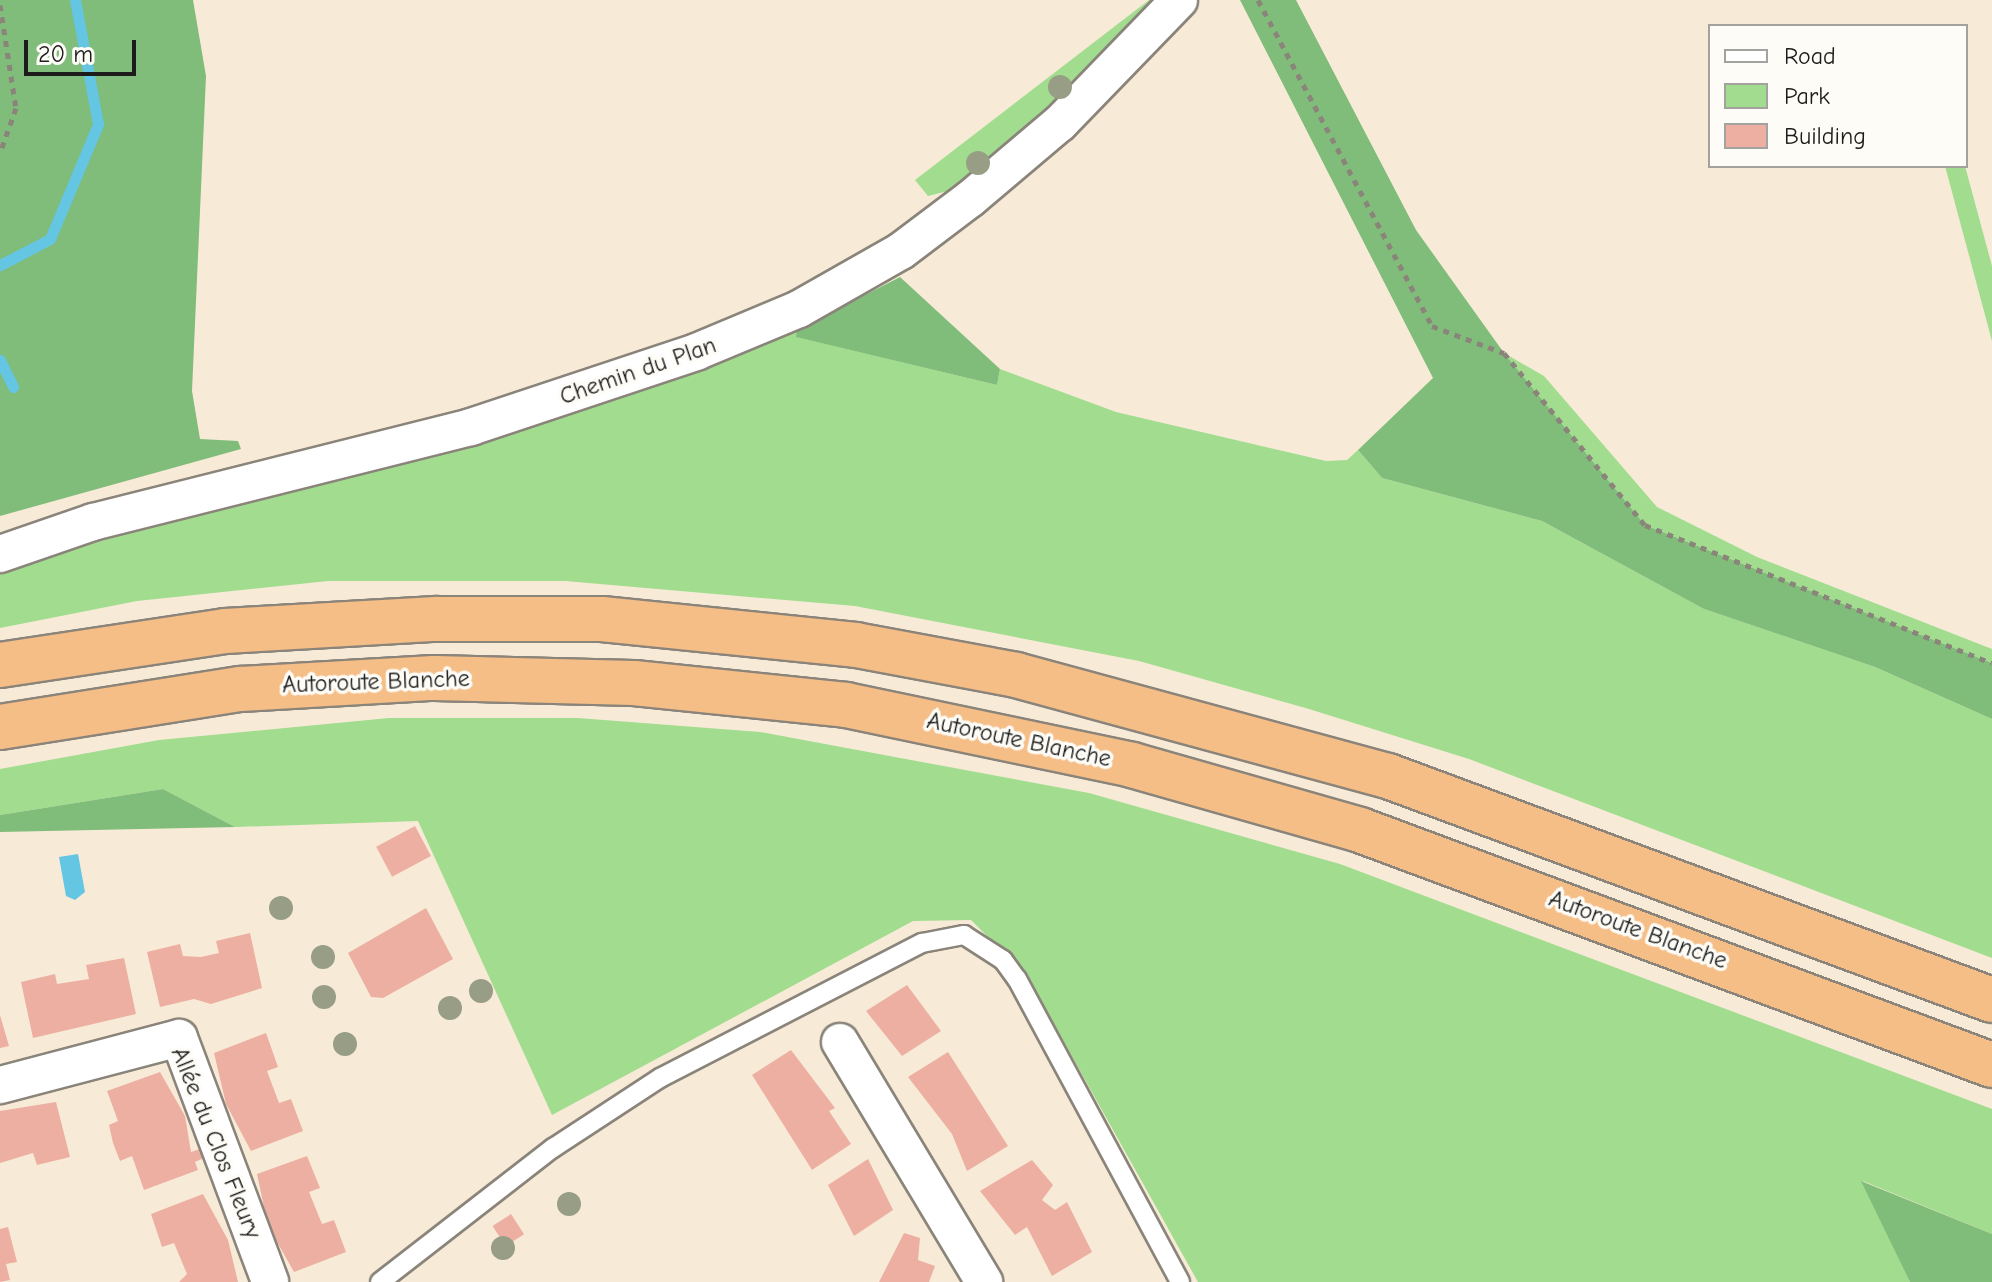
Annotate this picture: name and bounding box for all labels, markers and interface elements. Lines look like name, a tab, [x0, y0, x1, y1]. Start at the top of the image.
scale bar	[28, 24, 140, 74]
legend	[1708, 24, 1968, 168]
text: 20 m	[38, 40, 93, 68]
text: Road	[1784, 42, 1836, 70]
text: Park	[1784, 82, 1830, 110]
text: Building	[1784, 122, 1866, 150]
street label: Chemin du Plan	[556, 331, 720, 411]
street label: Autoroute Blanche	[282, 664, 470, 700]
street label: Autoroute Blanche	[924, 706, 1114, 774]
street label: Autoroute Blanche	[1545, 884, 1731, 976]
street label: Allée du Clos Fleury	[164, 1043, 268, 1243]

